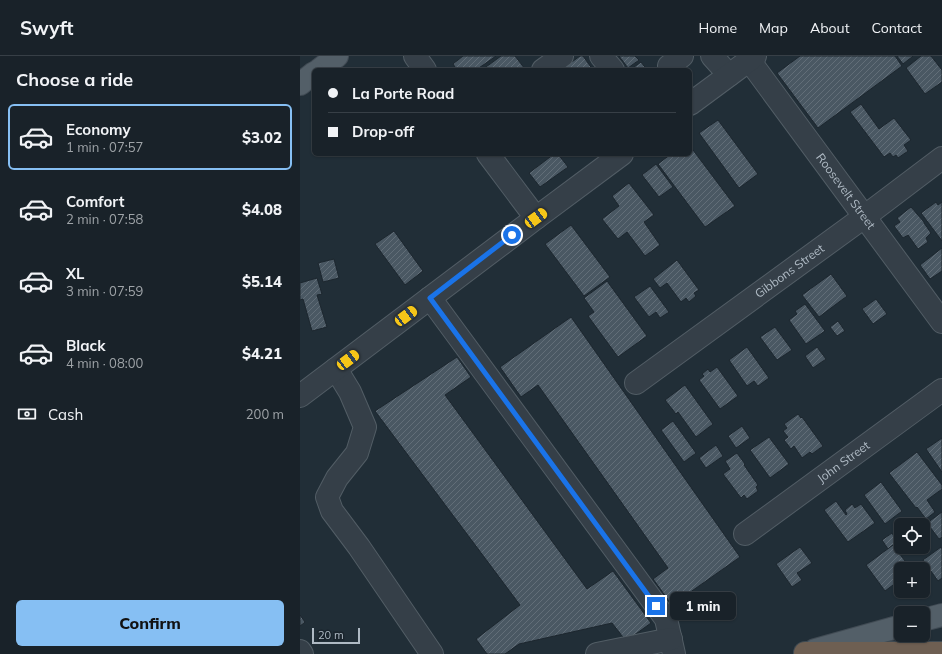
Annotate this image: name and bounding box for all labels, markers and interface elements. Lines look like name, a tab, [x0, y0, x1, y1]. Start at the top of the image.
text: Swyft	[20, 16, 74, 40]
text: Home	[698, 19, 737, 37]
text: Map	[759, 19, 788, 37]
text: About	[810, 19, 850, 37]
text: Contact	[872, 19, 922, 37]
text: Choose a ride	[16, 68, 133, 91]
text: La Porte Road	[352, 84, 454, 103]
icon: car	[18, 119, 54, 155]
text: Economy	[66, 120, 131, 139]
text: Drop-off	[352, 122, 414, 141]
text: $3.02	[242, 128, 282, 147]
text: 1 min · 07:57	[66, 139, 143, 155]
street label: Roosevelt Street	[813, 150, 879, 232]
icon: car	[18, 191, 54, 227]
text: Comfort	[66, 192, 124, 211]
text: $4.08	[242, 200, 282, 219]
car	[523, 206, 549, 230]
text: 2 min · 07:58	[66, 211, 143, 227]
route start	[503, 226, 521, 244]
street label: Gibbons Street	[752, 240, 827, 301]
icon: car	[18, 263, 54, 299]
text: XL	[66, 264, 84, 283]
text: $5.14	[242, 272, 282, 291]
text: 3 min · 07:59	[66, 283, 143, 299]
car	[393, 304, 419, 328]
icon: car	[18, 335, 54, 371]
text: Black	[66, 336, 105, 355]
text: $4.21	[242, 344, 282, 363]
car	[335, 348, 361, 372]
text: 4 min · 08:00	[66, 355, 143, 371]
icon: cash	[16, 403, 38, 425]
text: Cash	[48, 405, 83, 424]
text: 200 m	[246, 406, 284, 422]
street label: John Street	[814, 437, 872, 486]
map controls	[894, 518, 930, 642]
button: locate	[894, 518, 930, 554]
button: +	[894, 562, 930, 598]
callout: 1 min	[670, 592, 736, 620]
route end	[647, 597, 665, 615]
text: 1 min	[686, 598, 720, 614]
button: Confirm	[16, 600, 284, 646]
button: −	[894, 606, 930, 642]
scale bar	[312, 626, 360, 645]
text: 20 m	[318, 628, 344, 642]

